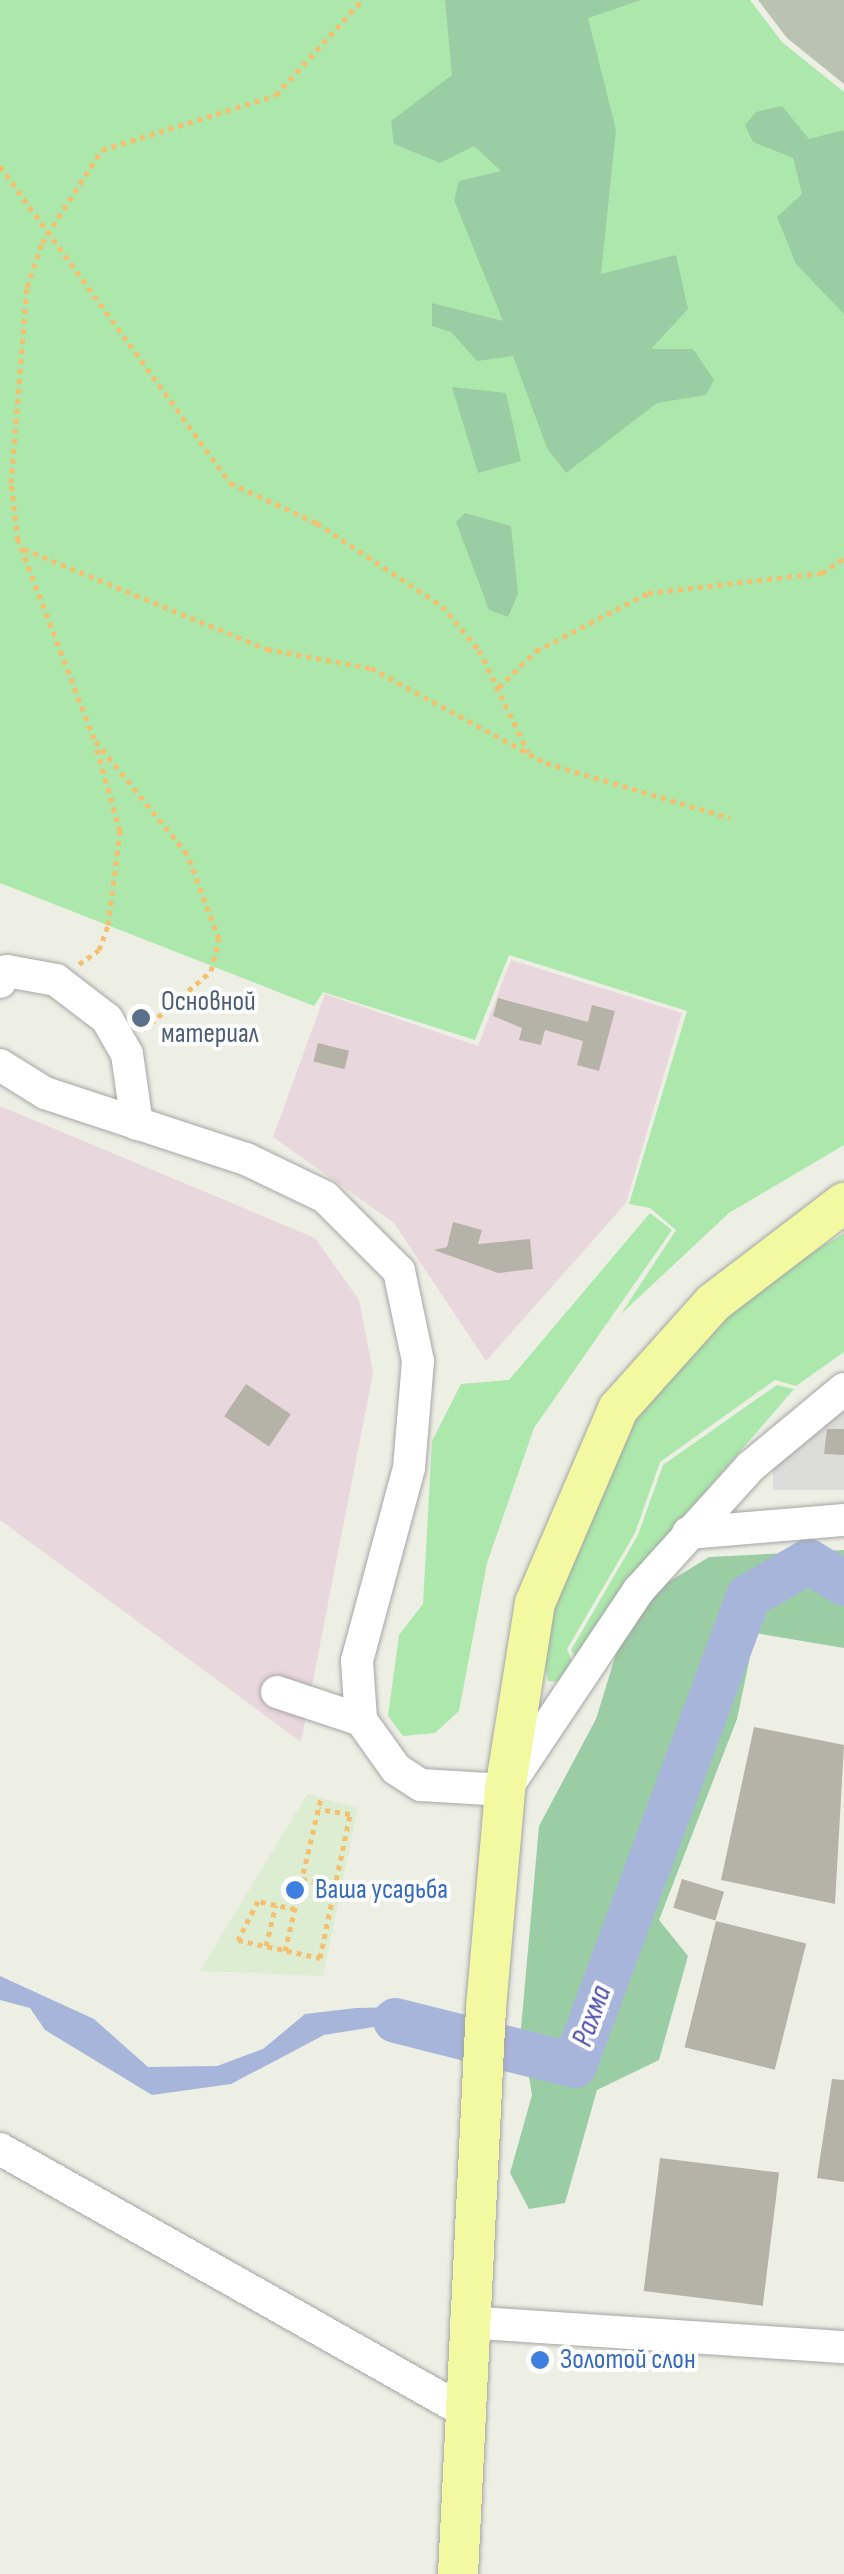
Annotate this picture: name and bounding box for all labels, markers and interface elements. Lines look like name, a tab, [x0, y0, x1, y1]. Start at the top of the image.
place label: Основной материал	[161, 985, 259, 1051]
marker: Основной материал	[130, 1007, 152, 1029]
place label: Ваша усадьба	[315, 1873, 448, 1907]
marker: Ваша усадьба	[284, 1879, 306, 1901]
water label: Рахма	[564, 1981, 620, 2051]
place label: Золотой слон	[560, 2343, 696, 2377]
marker: Золотой слон	[529, 2349, 551, 2371]

